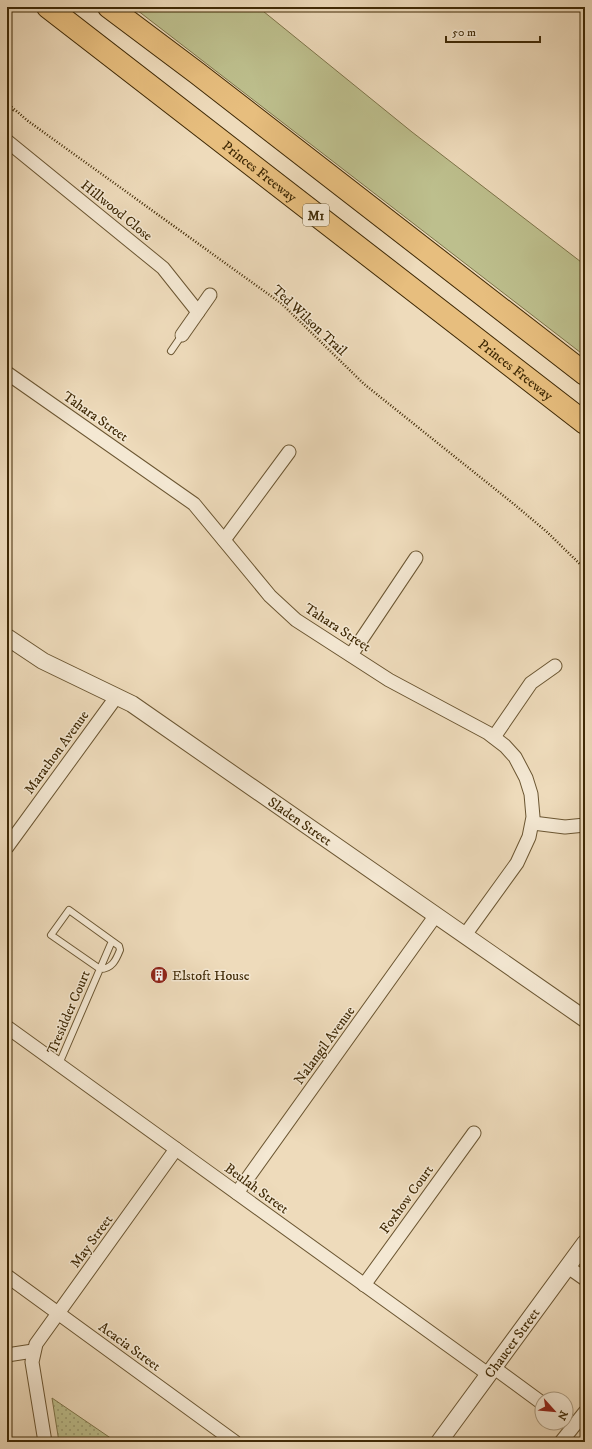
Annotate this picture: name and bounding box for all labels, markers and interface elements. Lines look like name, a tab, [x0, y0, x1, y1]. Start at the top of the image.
scale bar	[446, 18, 540, 44]
text: 50 m	[452, 25, 476, 40]
street label: Princes Freeway	[218, 137, 301, 207]
street label: Hillwood Close	[77, 176, 156, 245]
road number: M1	[303, 204, 329, 226]
street label: Ted Wilson Trail	[268, 282, 351, 360]
street label: Princes Freeway	[474, 336, 557, 405]
street label: Tahara Street	[59, 388, 132, 446]
street label: Tahara Street	[301, 600, 375, 656]
street label: Marathon Avenue	[20, 707, 93, 798]
street label: Sladen Street	[264, 793, 335, 851]
building icon: Elstoft House	[149, 965, 169, 985]
street label: Tresidder Court	[43, 967, 95, 1057]
place label: Elstoft House	[172, 967, 250, 985]
street label: Nalangil Avenue	[290, 1003, 359, 1088]
street label: Beulah Street	[221, 1159, 292, 1218]
street label: Foxhow Court	[376, 1161, 438, 1237]
street label: May Street	[66, 1211, 117, 1272]
street label: Chaucer Street	[481, 1304, 545, 1382]
street label: Acacia Street	[95, 1318, 164, 1376]
north arrow	[534, 1391, 574, 1431]
text: N	[554, 1408, 570, 1422]

